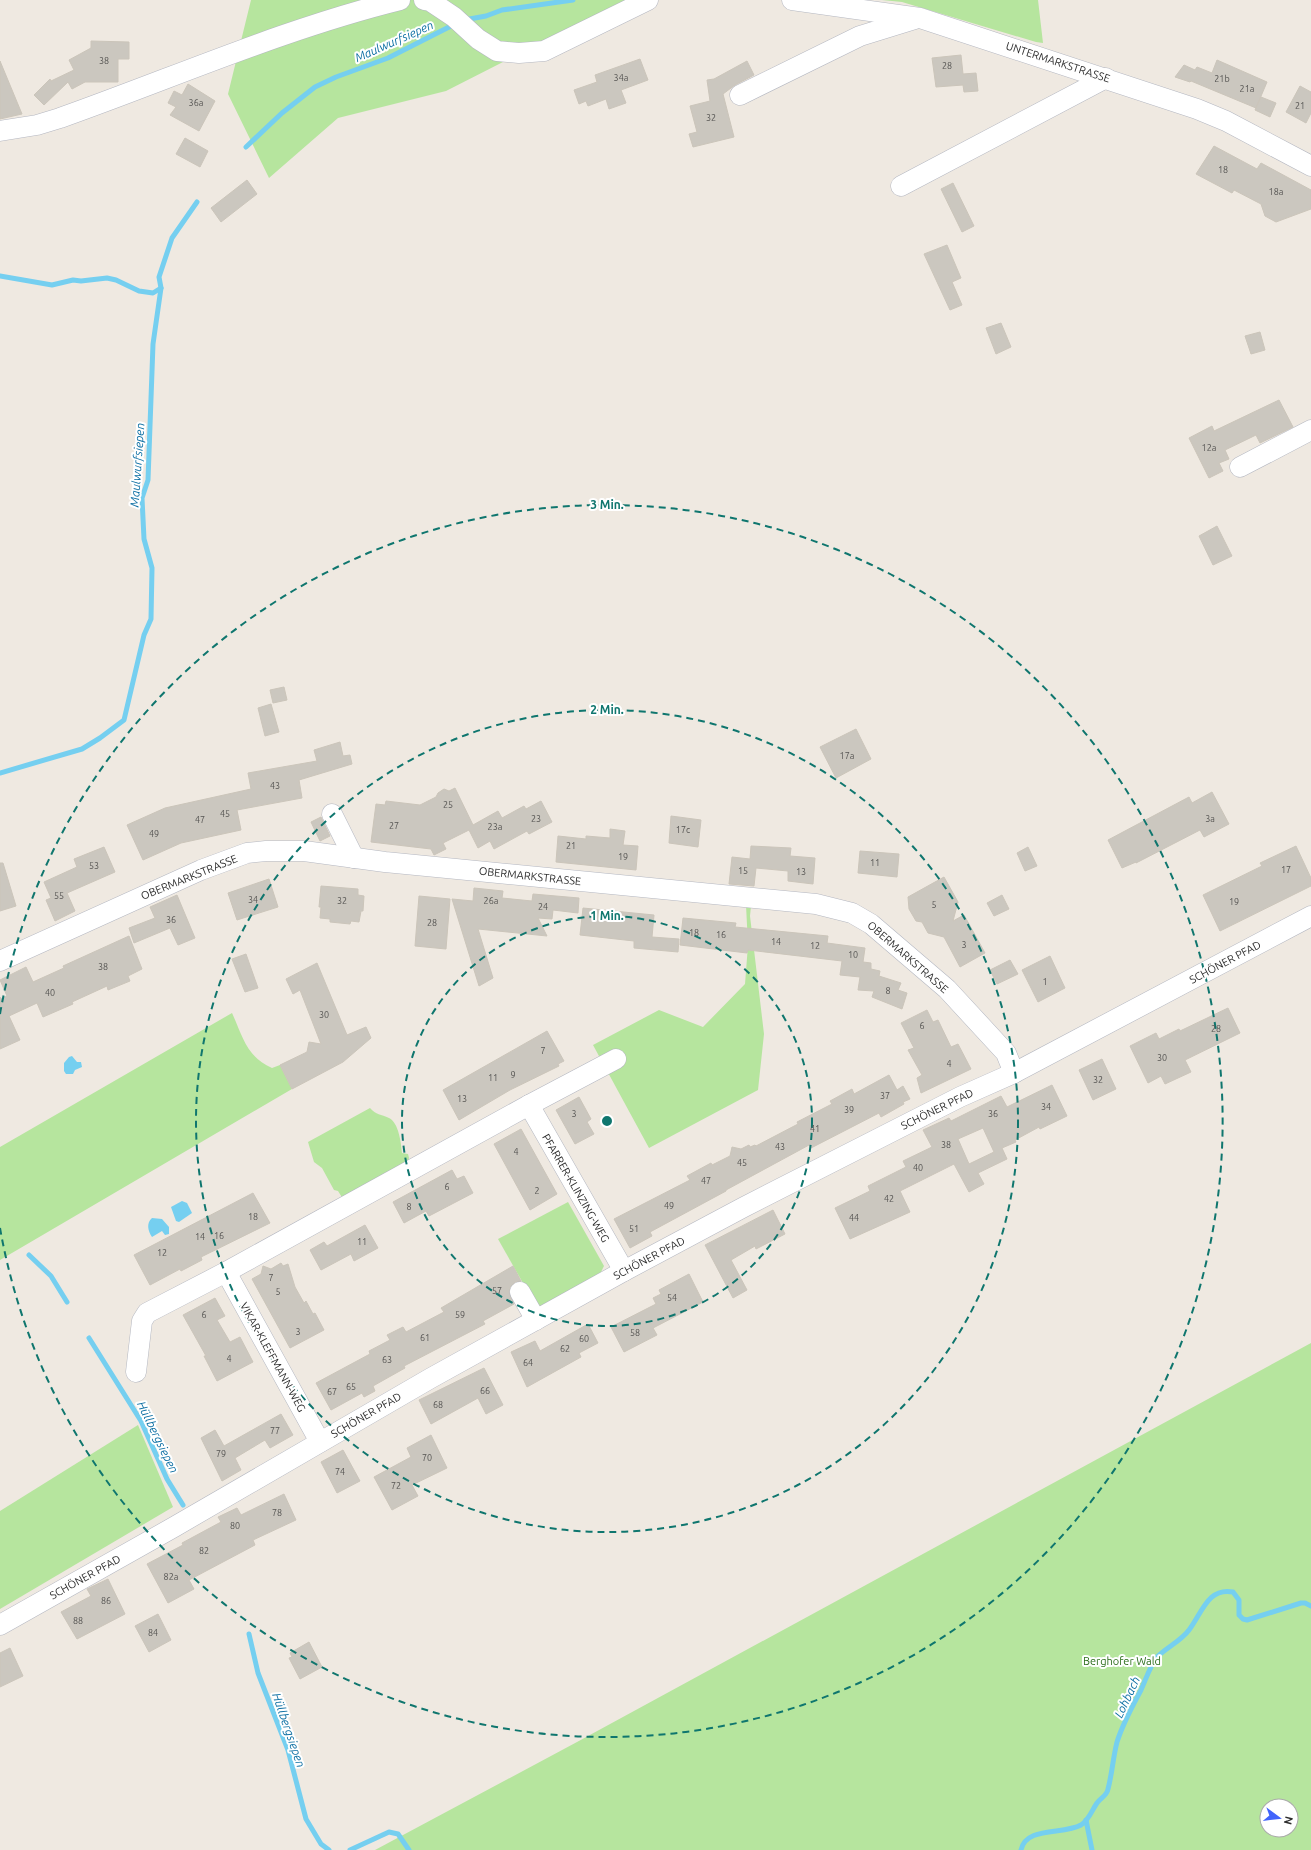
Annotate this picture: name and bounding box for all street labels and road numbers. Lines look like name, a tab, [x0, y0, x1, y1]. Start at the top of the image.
street label: UNTERMARKSTRASSE	[1004, 39, 1112, 85]
street label: OBERMARKSTRASSE	[139, 852, 239, 902]
street label: OBERMARKSTRASSE	[478, 865, 582, 887]
street label: OBERMARKSTRASSE	[865, 919, 951, 995]
street label: SCHÖNER PFAD	[1187, 938, 1263, 986]
street label: SCHÖNER PFAD	[899, 1086, 975, 1132]
street label: PFARRER-KLINZING-WEG	[540, 1132, 612, 1244]
street label: SCHÖNER PFAD	[611, 1234, 687, 1282]
street label: VIKAR-KLEFFMANN-WEG	[238, 1300, 308, 1414]
street label: SCHÖNER PFAD	[329, 1390, 403, 1440]
street label: SCHÖNER PFAD	[48, 1552, 123, 1601]

